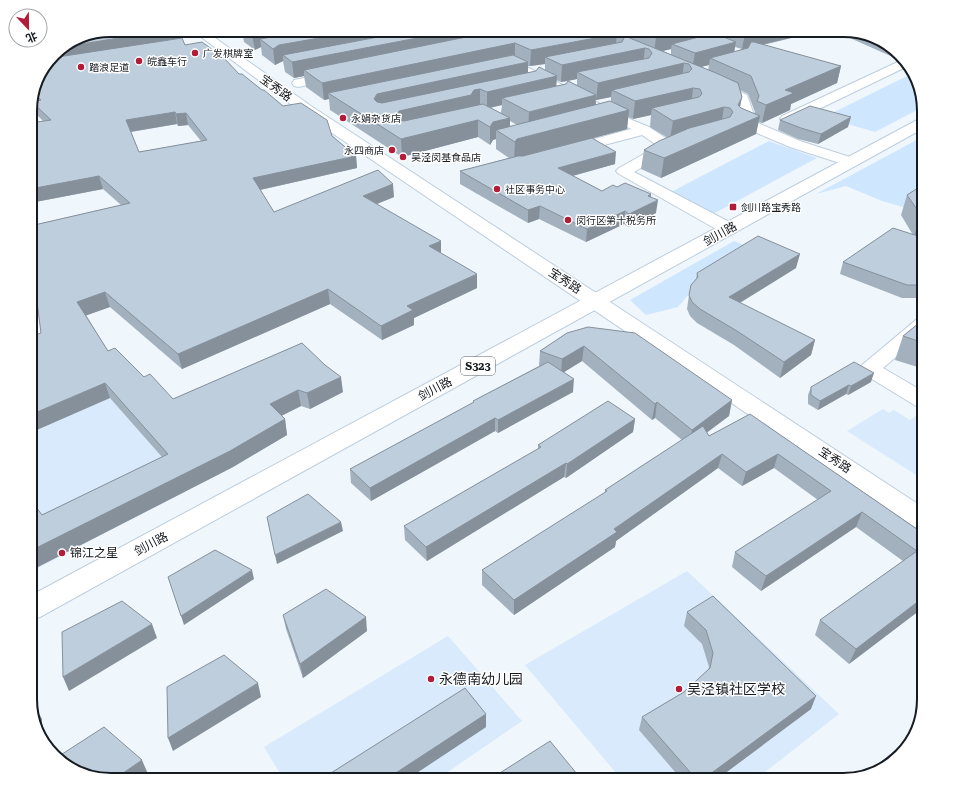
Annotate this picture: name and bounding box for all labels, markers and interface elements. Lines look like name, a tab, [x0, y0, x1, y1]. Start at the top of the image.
north arrow	[8, 8, 48, 48]
text: 北	[24, 29, 39, 45]
marker: 广发棋牌室	[190, 48, 200, 58]
place label: 广发棋牌室	[203, 48, 253, 59]
marker: 皖鑫车行	[134, 56, 144, 66]
place label: 皖鑫车行	[147, 56, 187, 67]
marker: 踏浪足道	[76, 62, 86, 72]
place label: 踏浪足道	[89, 62, 129, 73]
street label: 宝秀路	[257, 72, 295, 104]
marker: 永娟杂货店	[338, 113, 348, 123]
place label: 永娟杂货店	[351, 113, 401, 124]
place label: 永四商店	[344, 145, 384, 156]
marker: 永四商店	[387, 145, 397, 155]
marker: 吴泾闵基食品店	[398, 152, 408, 162]
place label: 吴泾闵基食品店	[411, 152, 481, 163]
marker: 社区事务中心	[492, 184, 502, 194]
place label: 社区事务中心	[505, 184, 565, 195]
marker: 剑川路宝秀路	[728, 202, 738, 212]
place label: 剑川路宝秀路	[741, 202, 801, 213]
marker: 闵行区第十税务所	[563, 215, 573, 225]
place label: 闵行区第十税务所	[576, 215, 656, 226]
street label: 剑川路	[701, 219, 739, 249]
street label: 宝秀路	[546, 265, 584, 297]
road number: S323	[461, 357, 495, 375]
street label: 剑川路	[416, 374, 454, 404]
street label: 宝秀路	[816, 444, 854, 476]
street label: 剑川路	[132, 529, 170, 559]
place label: 锦江之星	[70, 546, 118, 560]
marker: 锦江之星	[57, 548, 67, 558]
place label: 永德南幼儿园	[439, 671, 523, 687]
marker: 永德南幼儿园	[426, 674, 436, 684]
place label: 吴泾镇社区学校	[687, 681, 785, 697]
marker: 吴泾镇社区学校	[674, 684, 684, 694]

